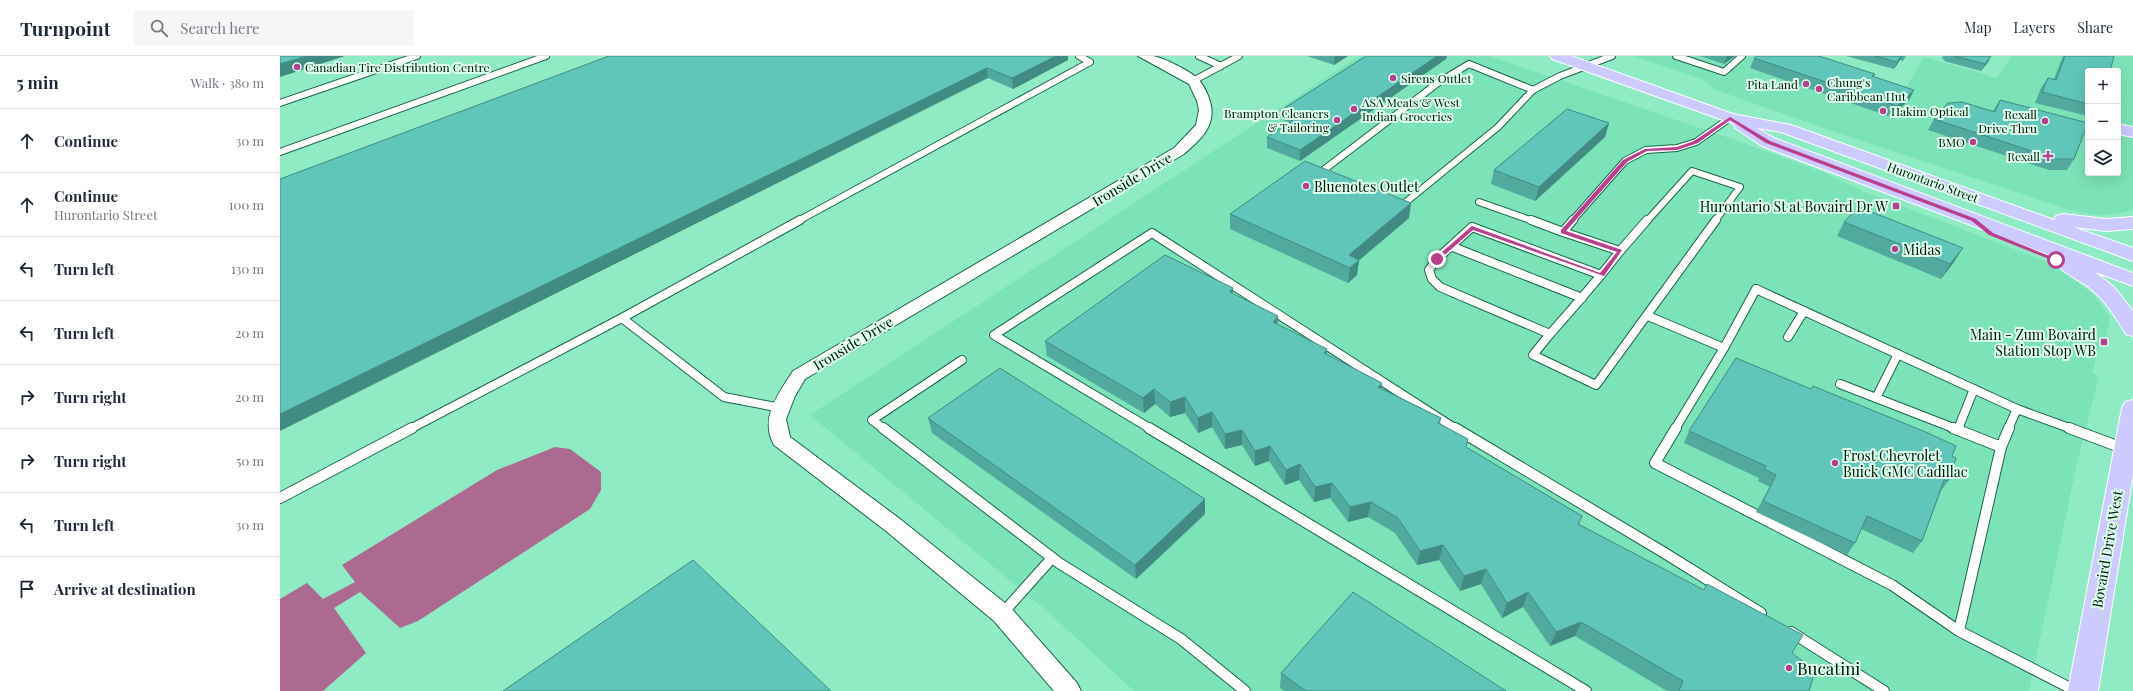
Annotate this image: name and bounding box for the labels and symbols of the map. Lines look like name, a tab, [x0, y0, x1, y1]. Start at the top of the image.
place label: Canadian Tire Distribution Centre	[305, 59, 490, 75]
marker: Canadian Tire Distribution Centre	[292, 62, 302, 72]
place label: Sirens Outlet	[1401, 70, 1472, 86]
marker: Sirens Outlet	[1388, 73, 1398, 83]
place label: Chung's Caribbean Hut	[1827, 74, 1907, 104]
place label: Pita Land	[1747, 76, 1798, 92]
marker: Pita Land	[1801, 79, 1811, 89]
marker: Chung's Caribbean Hut	[1814, 84, 1824, 94]
place label: ASA Meats & West Indian Groceries	[1361, 94, 1461, 124]
place label: Hakim Optical	[1891, 103, 1969, 119]
marker: ASA Meats & West Indian Groceries	[1349, 104, 1359, 114]
place label: Brampton Cleaners & Tailoring	[1224, 105, 1330, 135]
marker: Hakim Optical	[1878, 106, 1888, 116]
place label: Rexall Drive Thru	[1978, 106, 2038, 136]
marker: Brampton Cleaners & Tailoring	[1332, 115, 1342, 125]
marker: Rexall Drive Thru	[2040, 116, 2050, 126]
place label: BMO	[1938, 134, 1965, 150]
marker: BMO	[1968, 137, 1978, 147]
street label: Ironside Drive	[1089, 148, 1175, 210]
place label: Rexall	[2007, 148, 2041, 164]
marker: Rexall	[2043, 151, 2053, 161]
street label: Hurontario Street	[1885, 158, 1981, 206]
place label: Bluenotes Outlet	[1314, 177, 1420, 196]
marker: Bluenotes Outlet	[1301, 181, 1311, 191]
place label: Hurontario St at Bovaird Dr W	[1700, 197, 1888, 216]
marker: Hurontario St at Bovaird Dr W	[1891, 201, 1901, 211]
place label: Midas	[1903, 240, 1941, 259]
marker: Midas	[1890, 244, 1900, 254]
route end	[1428, 250, 1446, 268]
route start	[2047, 251, 2065, 269]
street label: Ironside Drive	[810, 312, 896, 374]
place label: Main - Zum Bovaird Station Stop WB	[1970, 325, 2096, 360]
marker: Main - Zum Bovaird Station Stop WB	[2099, 337, 2109, 347]
place label: Frost Chevrolet Buick GMC Cadillac	[1843, 446, 1968, 481]
marker: Frost Chevrolet Buick GMC Cadillac	[1830, 458, 1840, 468]
street label: Bovaird Drive West	[2087, 488, 2127, 609]
place label: Bucatini	[1797, 657, 1860, 679]
marker: Bucatini	[1784, 663, 1794, 673]

